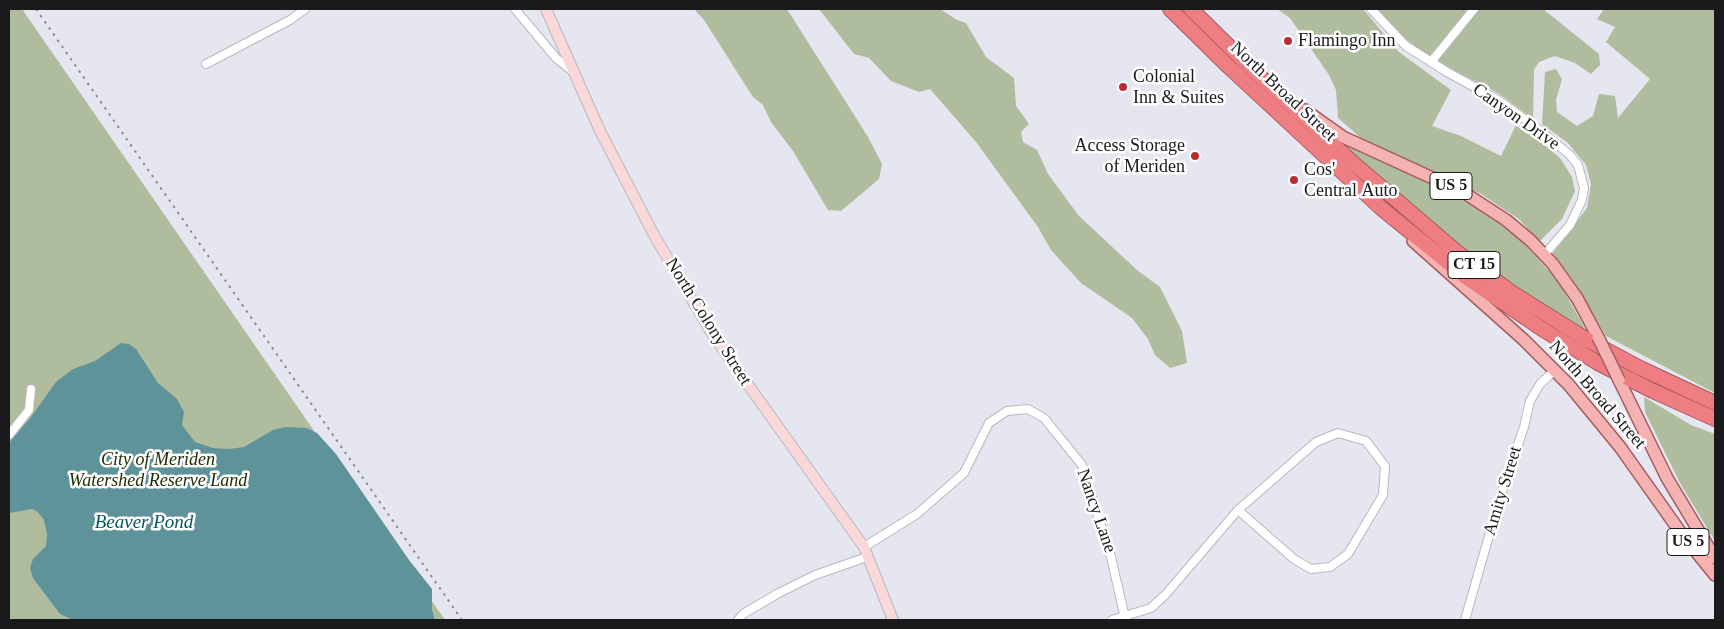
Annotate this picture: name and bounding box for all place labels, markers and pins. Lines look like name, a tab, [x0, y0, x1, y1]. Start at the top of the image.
place label: Flamingo Inn	[1298, 30, 1395, 52]
marker: Flamingo Inn	[1282, 35, 1294, 47]
place label: Colonial Inn & Suites	[1133, 66, 1224, 108]
marker: Colonial Inn & Suites	[1117, 81, 1129, 93]
place label: Access Storage of Meriden	[1075, 135, 1185, 178]
marker: Access Storage of Meriden	[1189, 150, 1201, 162]
place label: Cos' Central Auto	[1304, 159, 1397, 202]
marker: Cos' Central Auto	[1288, 174, 1300, 186]

